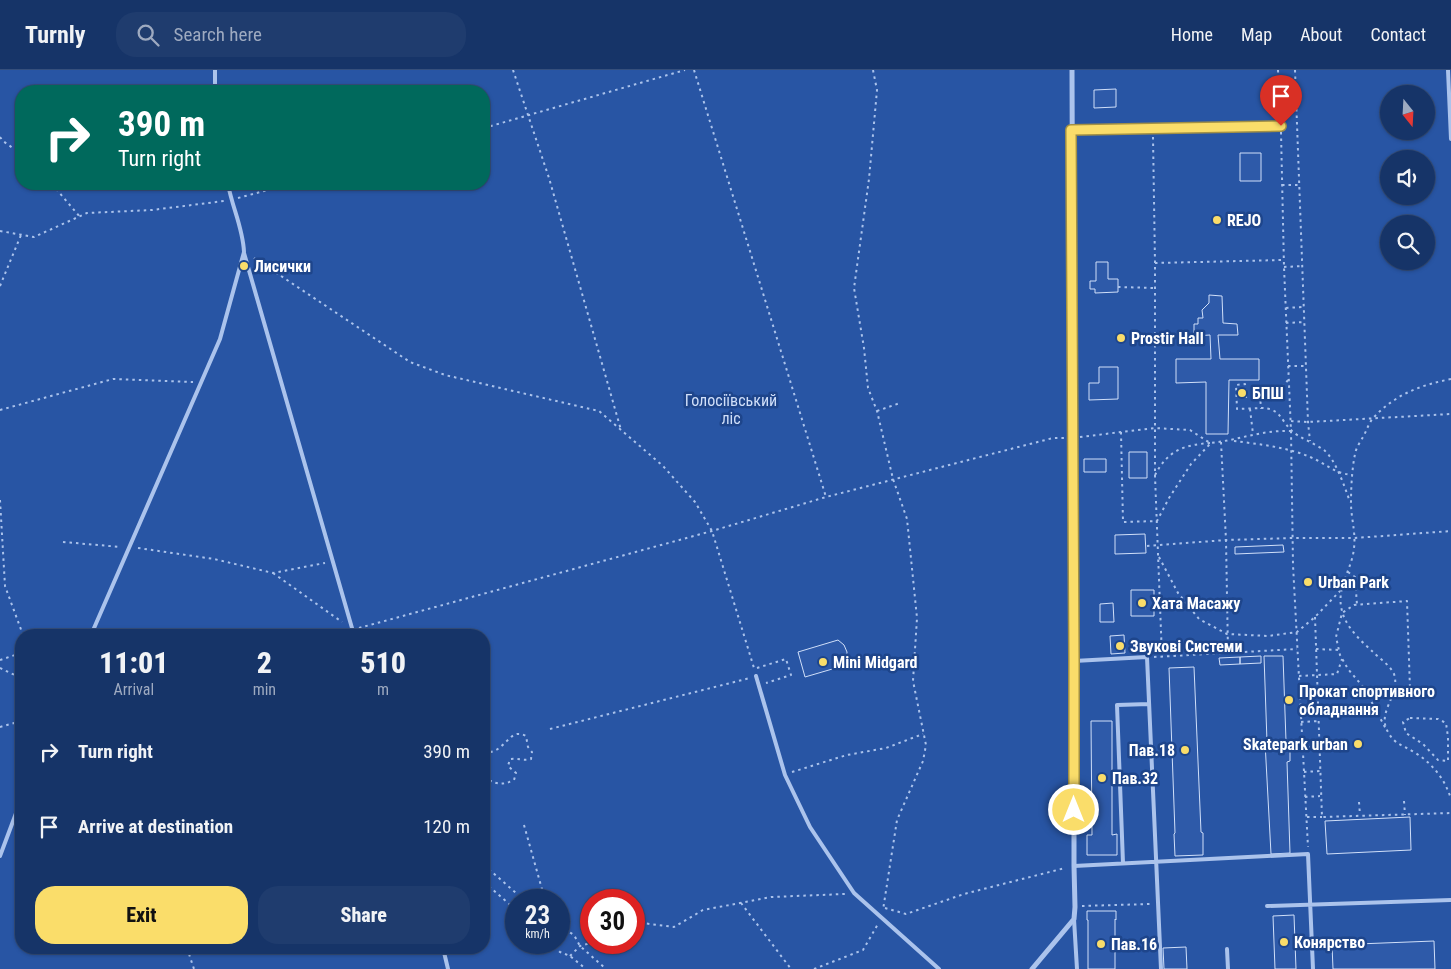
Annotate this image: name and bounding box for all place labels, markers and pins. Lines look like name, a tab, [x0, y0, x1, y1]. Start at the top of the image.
pin	[1260, 75, 1302, 126]
place label: REJO	[1227, 211, 1261, 230]
marker: REJO	[1211, 214, 1223, 226]
place label: Лисички	[254, 257, 311, 276]
marker: Лисички	[238, 260, 250, 272]
place label: Prostir Hall	[1131, 329, 1204, 348]
marker: Prostir Hall	[1115, 332, 1127, 344]
place label: БПШ	[1252, 384, 1284, 403]
marker: БПШ	[1236, 387, 1248, 399]
place label: Urban Park	[1318, 573, 1389, 592]
marker: Urban Park	[1302, 576, 1314, 588]
place label: Хата Масажу	[1152, 594, 1240, 613]
marker: Хата Масажу	[1136, 597, 1148, 609]
place label: Звукові Системи	[1130, 637, 1242, 656]
marker: Звукові Системи	[1114, 640, 1126, 652]
place label: Mini Midgard	[833, 653, 918, 672]
marker: Mini Midgard	[817, 656, 829, 668]
place label: Прокат спортивного обладнання	[1299, 682, 1435, 719]
marker: Прокат спортивного обладнання	[1283, 694, 1295, 706]
place label: Skatepark urban	[1243, 735, 1348, 754]
marker: Skatepark urban	[1352, 738, 1364, 750]
place label: Пав.18	[1129, 741, 1175, 760]
marker: Пав.18	[1179, 744, 1191, 756]
place label: Пав.32	[1112, 769, 1158, 788]
marker: Пав.32	[1096, 772, 1108, 784]
place label: Конярство	[1294, 933, 1365, 952]
place label: Пав.16	[1111, 935, 1157, 954]
marker: Конярство	[1278, 936, 1290, 948]
marker: Пав.16	[1095, 938, 1107, 950]

